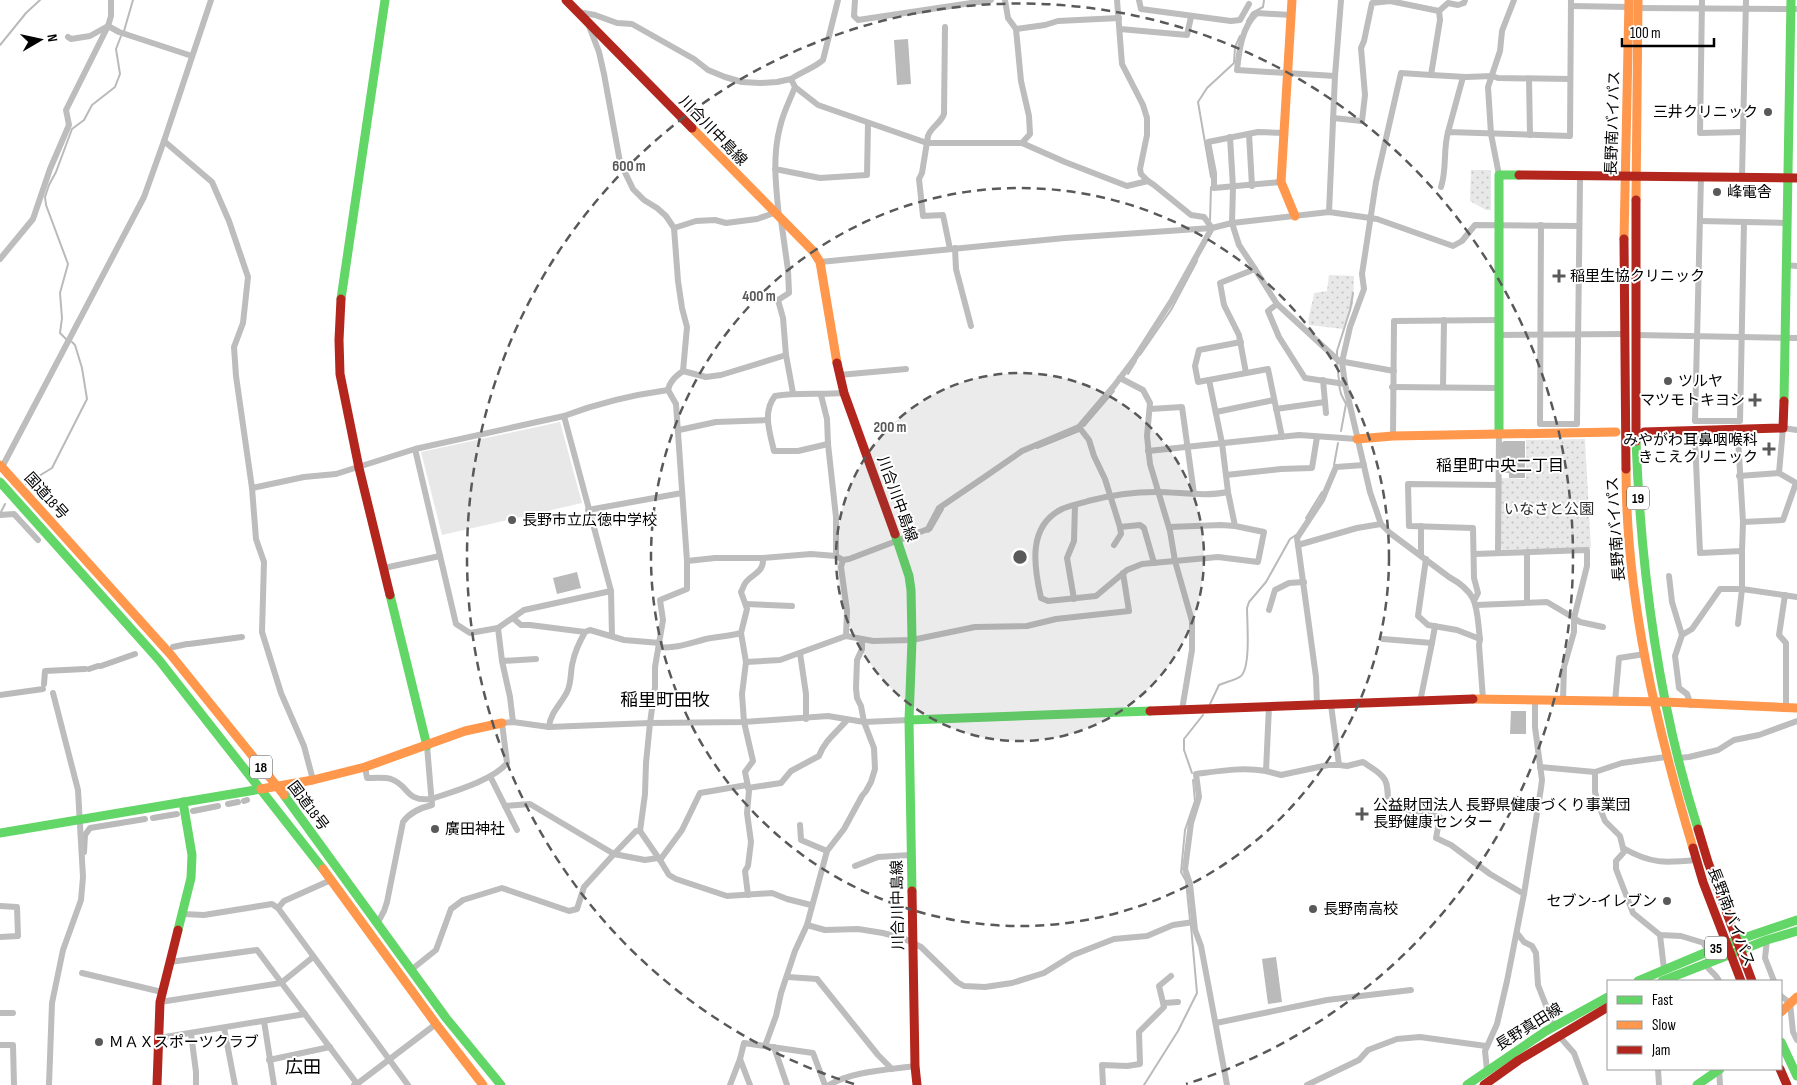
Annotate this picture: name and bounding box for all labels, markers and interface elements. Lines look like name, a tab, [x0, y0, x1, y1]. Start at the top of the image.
north arrow	[15, 15, 65, 65]
scale bar	[1622, 15, 1714, 47]
text: 100 m	[1630, 24, 1661, 43]
text: N	[43, 33, 61, 43]
street label: 長野南バイパス	[1602, 70, 1624, 176]
street label: 川合川中島線	[675, 92, 751, 170]
place label: 三井クリニック	[1653, 103, 1758, 122]
marker: 三井クリニック	[1762, 106, 1774, 118]
text: 600 m	[612, 157, 646, 176]
place label: 峰電舎	[1727, 183, 1772, 202]
marker: 峰電舎	[1711, 186, 1723, 198]
place label: 稲里生協クリニック	[1570, 267, 1705, 286]
marker: 稲里生協クリニック	[1552, 269, 1566, 283]
text: 400 m	[742, 287, 776, 306]
place label: ツルヤ	[1678, 372, 1723, 391]
marker: ツルヤ	[1662, 375, 1674, 387]
place label: マツモトキヨシ	[1640, 391, 1745, 410]
marker: マツモトキヨシ	[1749, 394, 1761, 406]
text: 200 m	[873, 418, 907, 437]
place label: みやがわ耳鼻咽喉科 きこえクリニック	[1623, 431, 1758, 467]
marker: みやがわ耳鼻咽喉科 きこえクリニック	[1762, 442, 1776, 456]
street label: 川合川中島線	[873, 453, 921, 545]
district label: 稲里町中央二丁目	[1436, 457, 1564, 476]
street label: 国道18号	[20, 469, 72, 523]
street label: 長野南バイパス	[1603, 476, 1629, 582]
road number: 19	[1627, 486, 1649, 509]
park label: いなさと公園	[1504, 500, 1594, 519]
place label: 長野市立広徳中学校	[522, 511, 657, 530]
marker: 長野市立広徳中学校	[506, 514, 518, 526]
centre of rings	[1011, 548, 1029, 566]
district label: 稲里町田牧	[620, 690, 710, 711]
road number: 18	[250, 756, 272, 779]
street label: 国道18号	[283, 778, 333, 834]
place label: 公益財団法人 長野県健康づくり事業団 長野健康センター	[1373, 796, 1630, 832]
marker: 公益財団法人 長野県健康づくり事業団 長野健康センター	[1355, 807, 1369, 821]
place label: 廣田神社	[445, 820, 505, 839]
marker: 廣田神社	[429, 823, 441, 835]
street label: 川合川中島線	[888, 860, 908, 950]
street label: 長野南バイパス	[1703, 865, 1759, 969]
place label: セブン-イレブン	[1546, 892, 1657, 911]
marker: セブン-イレブン	[1661, 895, 1673, 907]
place label: 長野南高校	[1323, 900, 1398, 919]
marker: 長野南高校	[1307, 903, 1319, 915]
road number: 35	[1705, 936, 1727, 960]
legend	[1607, 980, 1782, 1070]
text: Fast	[1652, 991, 1674, 1010]
street label: 長野真田線	[1492, 999, 1566, 1055]
text: Slow	[1652, 1016, 1676, 1035]
place label: ＭＡＸスポーツクラブ	[109, 1033, 259, 1052]
marker: ＭＡＸスポーツクラブ	[93, 1036, 105, 1048]
text: Jam	[1651, 1041, 1670, 1060]
district label: 広田	[285, 1057, 321, 1078]

